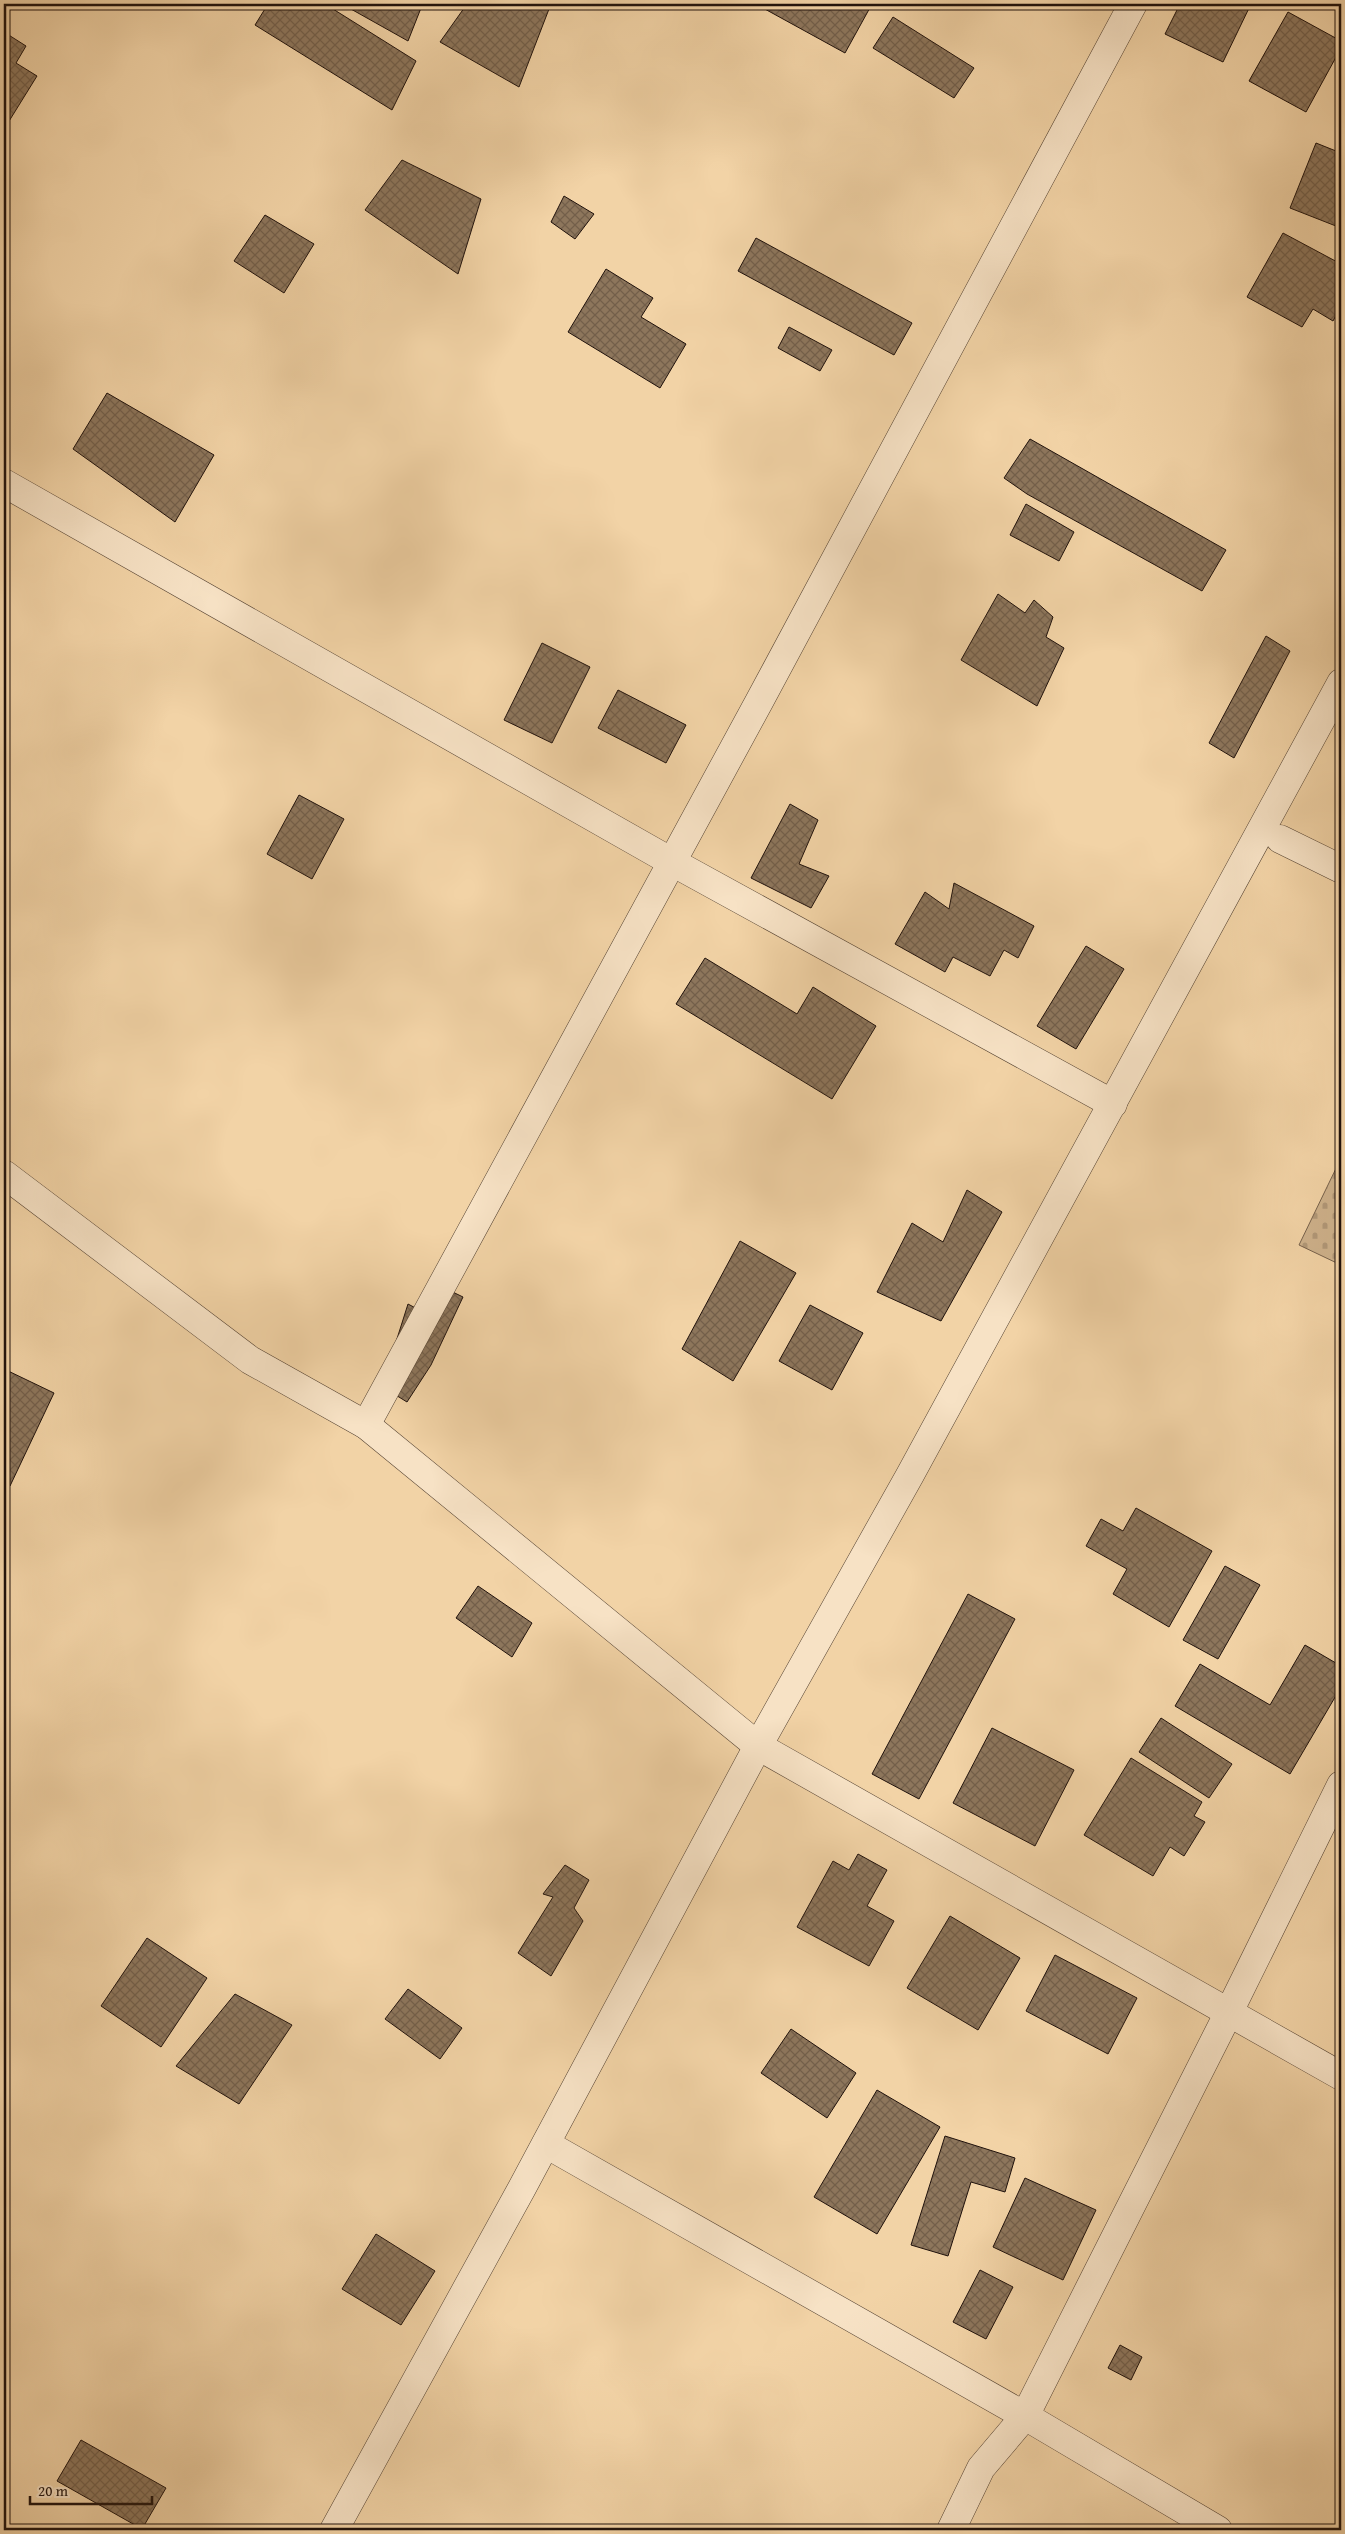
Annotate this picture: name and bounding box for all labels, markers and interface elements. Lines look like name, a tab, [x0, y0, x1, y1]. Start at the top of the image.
scale bar	[30, 2474, 152, 2506]
text: 20 m	[38, 2480, 69, 2501]

